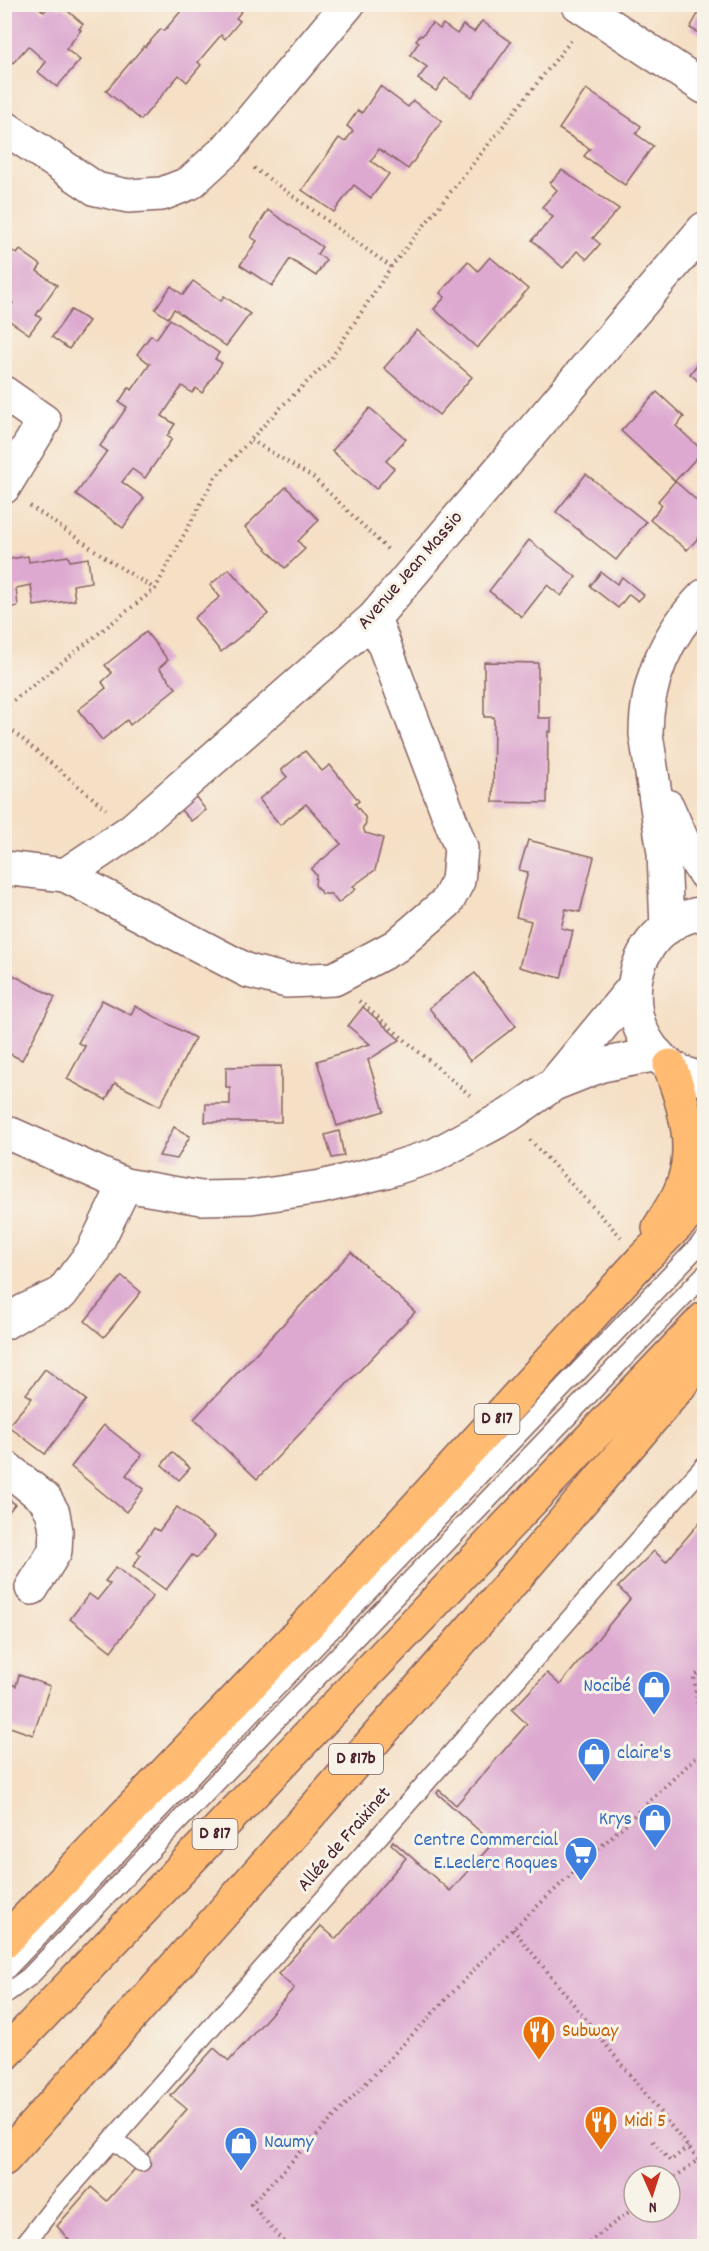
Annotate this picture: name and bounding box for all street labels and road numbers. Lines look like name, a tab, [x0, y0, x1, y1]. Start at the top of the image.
street label: Avenue Jean Massio	[352, 505, 471, 636]
road number: D 817	[474, 1404, 520, 1434]
road number: D 817b	[329, 1744, 383, 1774]
street label: Allée de Fraixinet	[291, 1781, 399, 1899]
road number: D 817	[192, 1819, 238, 1849]

